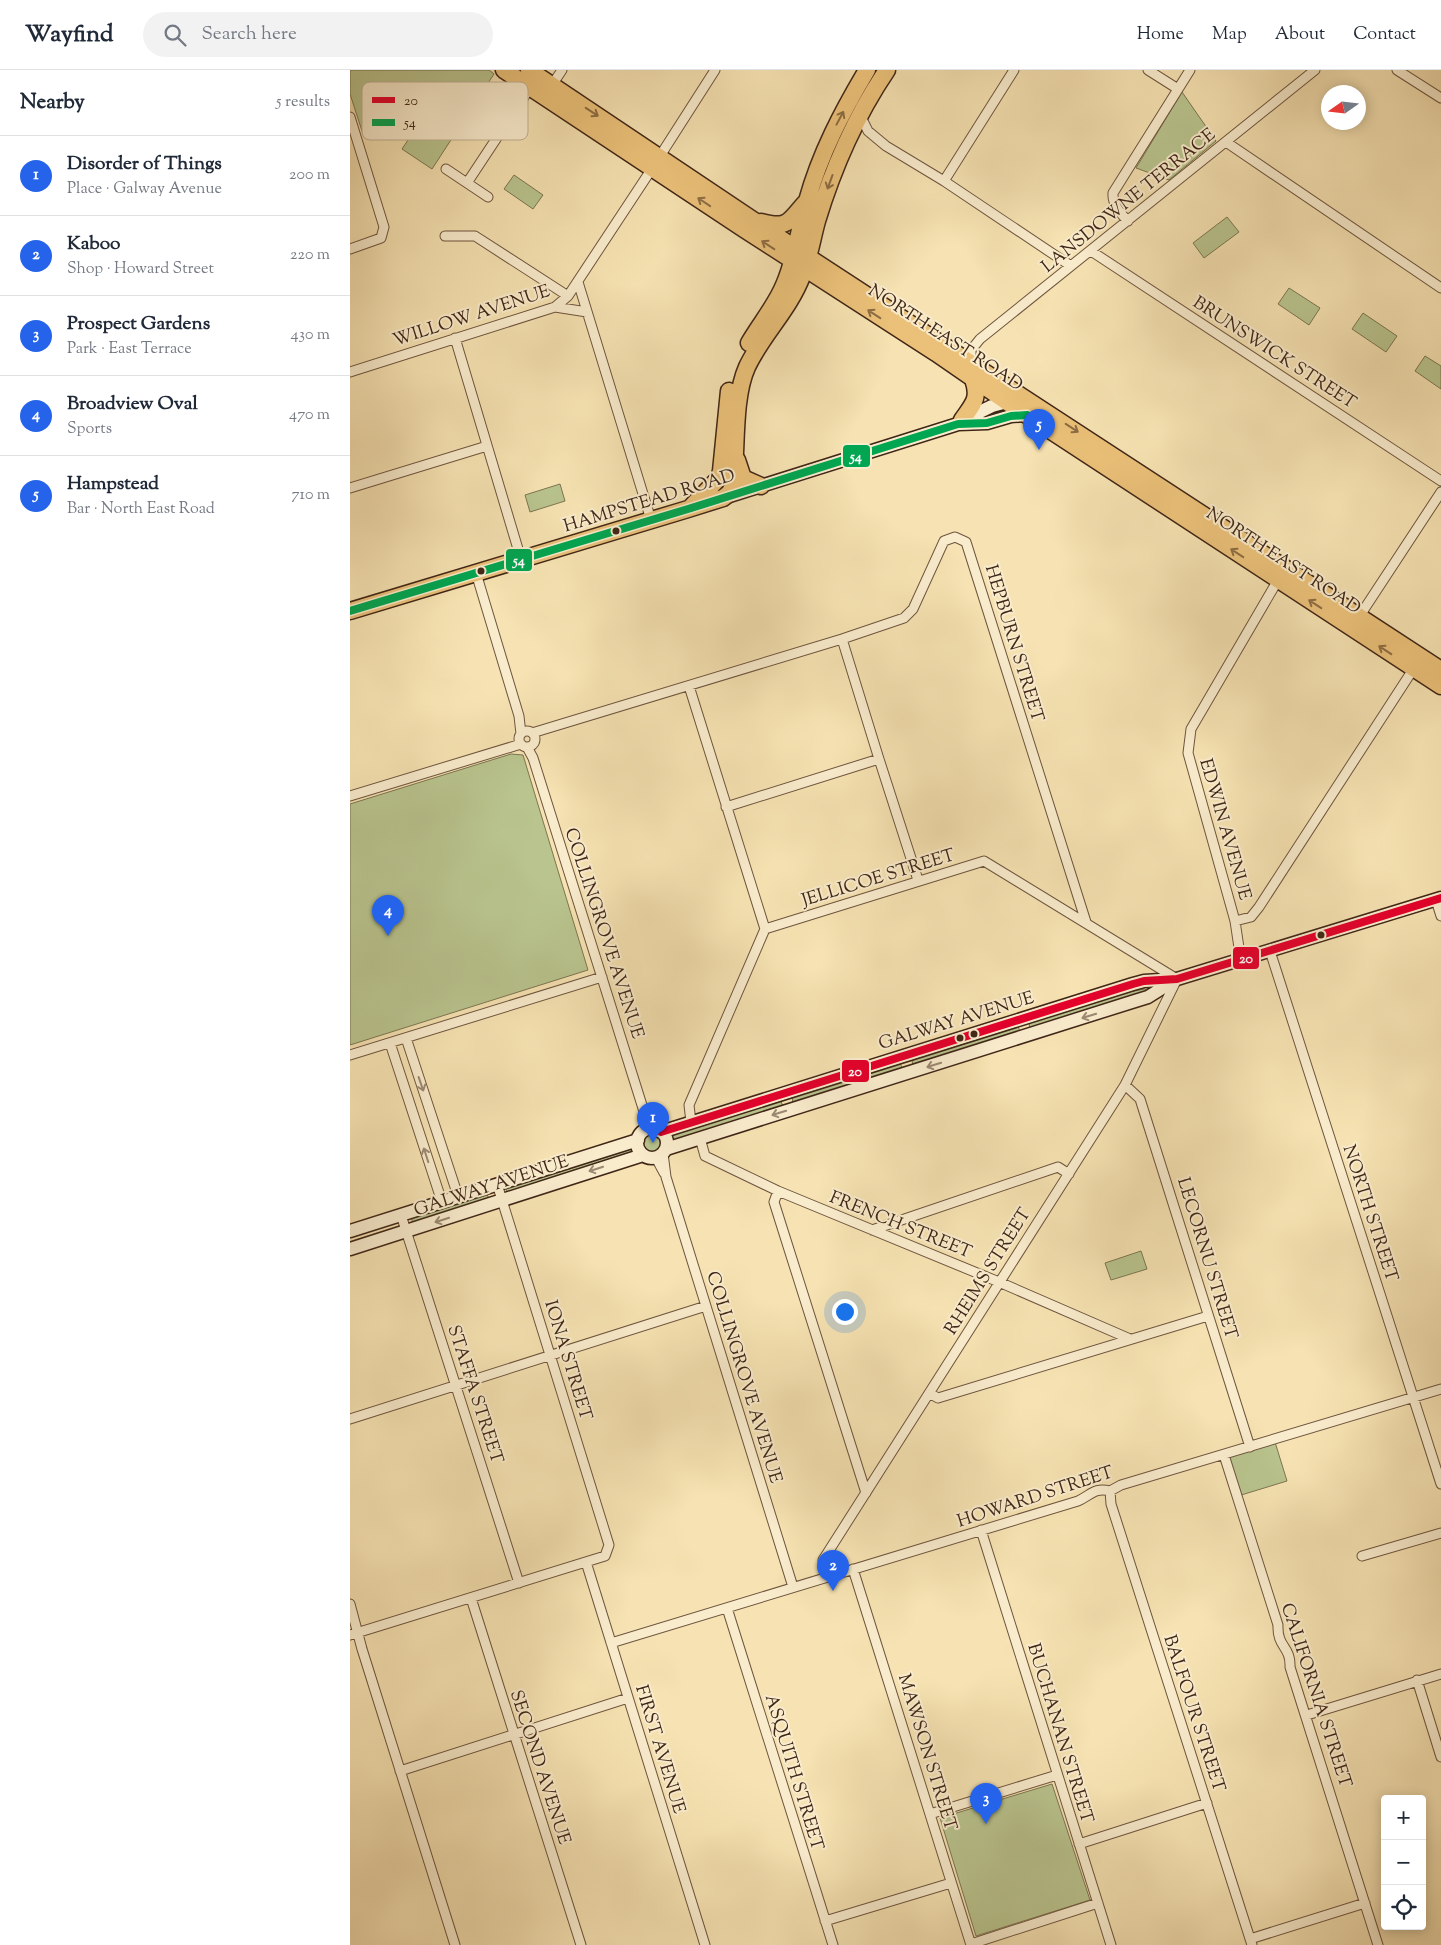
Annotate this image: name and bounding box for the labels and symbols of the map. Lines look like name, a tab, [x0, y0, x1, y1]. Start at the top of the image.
legend	[362, 82, 528, 140]
north arrow	[1321, 85, 1366, 130]
text: 20	[404, 92, 418, 112]
one-way arrow	[585, 107, 599, 117]
one-way arrow	[835, 110, 845, 125]
text: 54	[403, 114, 416, 134]
street label: LANSDOWNE TERRACE	[1037, 123, 1222, 280]
one-way arrow	[825, 174, 834, 190]
one-way arrow	[697, 197, 711, 207]
one-way arrow	[762, 240, 776, 250]
street label: WILLOW AVENUE	[390, 279, 554, 355]
street label: NORTH EAST ROAD	[862, 279, 1027, 399]
street label: BRUNSWICK STREET	[1187, 291, 1361, 417]
one-way arrow	[867, 309, 881, 319]
pin: 5	[1023, 409, 1055, 450]
one-way arrow	[1064, 423, 1078, 433]
line badge: 54	[842, 444, 871, 468]
text: 54	[849, 448, 862, 468]
street label: HAMPSTEAD ROAD	[561, 463, 739, 540]
street label: NORTH EAST ROAD	[1200, 502, 1365, 622]
unlabelled marker	[611, 526, 621, 536]
line badge: 54	[505, 548, 533, 572]
one-way arrow	[1231, 548, 1245, 558]
text: 54	[512, 552, 525, 572]
street label: HEPBURN STREET	[977, 562, 1049, 726]
unlabelled marker	[476, 566, 486, 576]
one-way arrow	[1308, 599, 1322, 609]
one-way arrow	[1379, 644, 1393, 654]
street label: EDWIN AVENUE	[1191, 756, 1257, 904]
street label: COLLINGROVE AVENUE	[557, 825, 650, 1043]
street label: JELLICOE STREET	[798, 843, 959, 915]
pin: 4	[372, 895, 404, 936]
unlabelled marker	[1316, 930, 1326, 940]
line badge: 20	[1232, 946, 1260, 970]
text: 20	[1239, 950, 1254, 970]
street label: GALWAY AVENUE	[876, 986, 1038, 1058]
one-way arrow	[1082, 1012, 1097, 1021]
unlabelled marker	[969, 1029, 979, 1039]
unlabelled marker	[955, 1033, 965, 1043]
line badge: 20	[841, 1059, 870, 1083]
one-way arrow	[926, 1060, 942, 1070]
text: 20	[848, 1063, 863, 1083]
one-way arrow	[417, 1076, 426, 1092]
pin: 1	[637, 1102, 669, 1143]
one-way arrow	[771, 1109, 787, 1119]
street label: NORTH STREET	[1335, 1142, 1404, 1286]
one-way arrow	[421, 1148, 431, 1164]
street label: GALWAY AVENUE	[411, 1150, 573, 1224]
one-way arrow	[589, 1165, 605, 1174]
street label: LECORNU STREET	[1169, 1174, 1243, 1343]
street label: FRENCH STREET	[825, 1185, 976, 1266]
street label: RHEIMS STREET	[939, 1203, 1038, 1341]
one-way arrow	[434, 1215, 450, 1225]
street label: COLLINGROVE AVENUE	[698, 1268, 788, 1487]
street label: IONA STREET	[536, 1297, 598, 1424]
your location	[832, 1299, 858, 1325]
street label: STAFFA STREET	[439, 1322, 509, 1468]
street label: HOWARD STREET	[954, 1460, 1117, 1535]
pin: 2	[817, 1550, 849, 1591]
street label: CALIFORNIA STREET	[1273, 1600, 1357, 1792]
street label: BALFOUR STREET	[1155, 1632, 1231, 1796]
street label: BUCHANAN STREET	[1019, 1640, 1099, 1827]
street label: MAWSON STREET	[890, 1671, 962, 1835]
street label: FIRST AVENUE	[627, 1682, 691, 1817]
street label: SECOND AVENUE	[502, 1687, 576, 1848]
street label: ASQUITH STREET	[757, 1691, 829, 1854]
pin: 3	[970, 1783, 1002, 1824]

